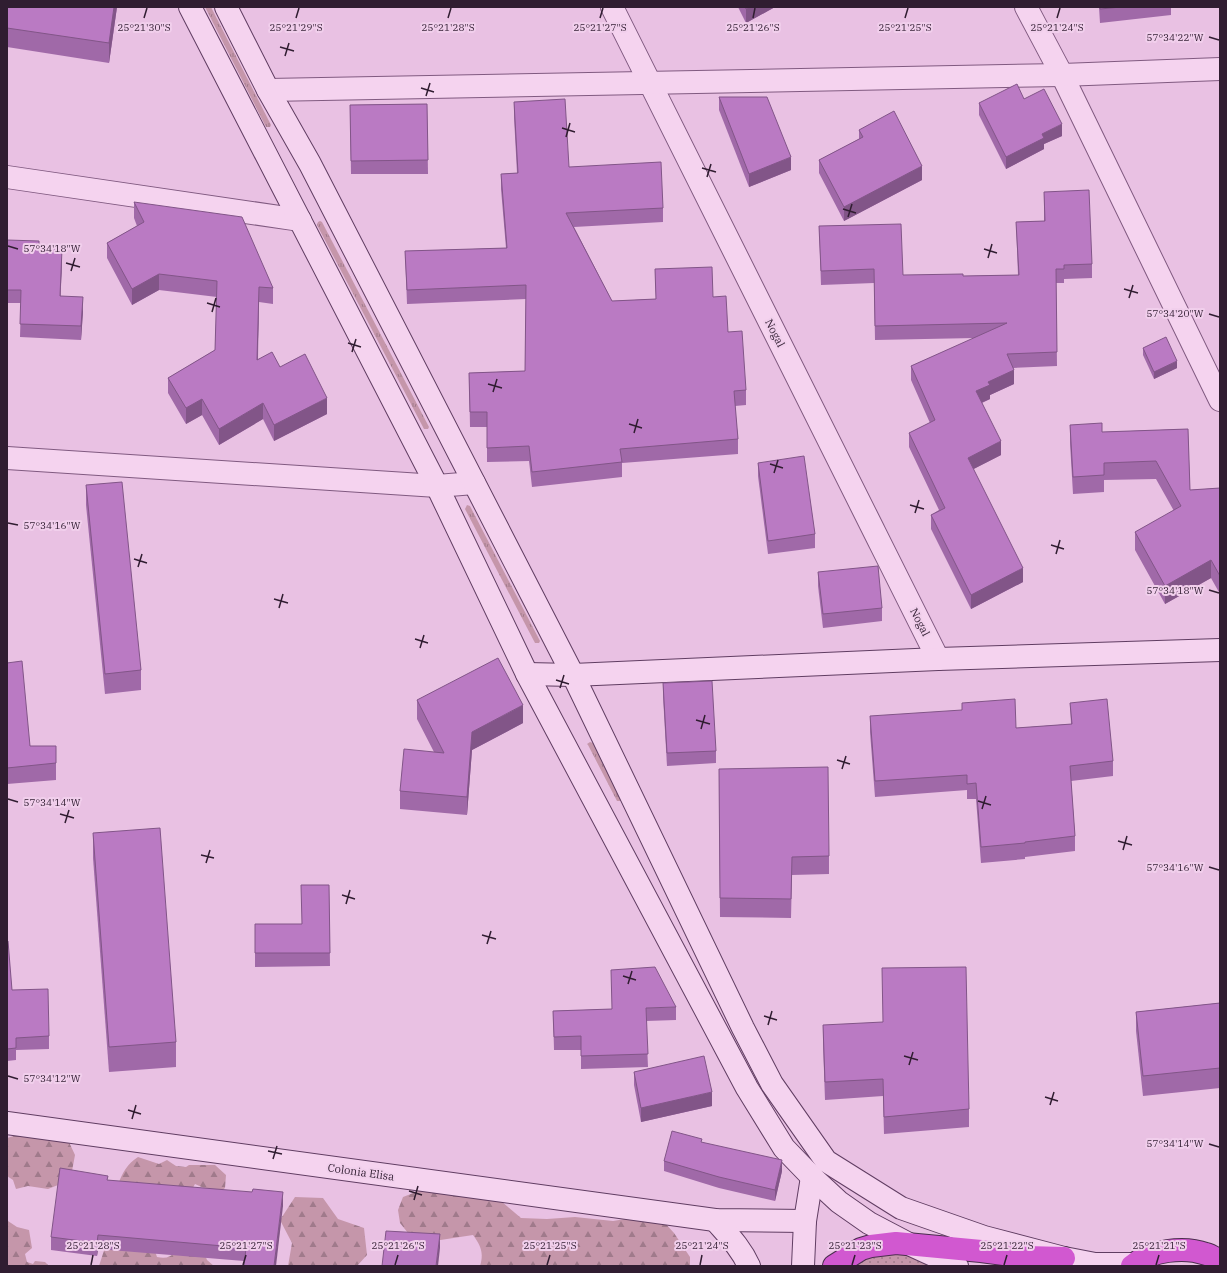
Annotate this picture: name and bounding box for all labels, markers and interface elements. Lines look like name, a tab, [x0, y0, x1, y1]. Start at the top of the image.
text: 25°21'30"S	[117, 21, 171, 34]
text: 25°21'29"S	[269, 21, 323, 34]
text: 25°21'28"S	[421, 21, 475, 34]
text: 25°21'27"S	[573, 21, 627, 34]
text: 25°21'26"S	[726, 21, 780, 34]
text: 25°21'25"S	[878, 21, 932, 34]
text: 25°21'24"S	[1030, 21, 1084, 34]
text: 57°34'22"W	[1146, 31, 1204, 44]
text: 57°34'18"W	[23, 242, 81, 255]
text: 57°34'20"W	[1146, 307, 1204, 320]
street label: Nogal	[762, 316, 788, 350]
text: 57°34'16"W	[23, 519, 81, 532]
text: 57°34'18"W	[1146, 584, 1204, 597]
street label: Nogal	[907, 605, 933, 639]
text: 57°34'14"W	[23, 796, 81, 809]
text: 57°34'16"W	[1146, 861, 1204, 874]
text: 57°34'12"W	[23, 1072, 81, 1085]
text: 57°34'14"W	[1146, 1137, 1204, 1150]
street label: Colonia Elisa	[327, 1160, 395, 1184]
text: 25°21'28"S	[66, 1239, 120, 1252]
text: 25°21'27"S	[219, 1239, 273, 1252]
text: 25°21'26"S	[371, 1239, 425, 1252]
text: 25°21'25"S	[523, 1239, 577, 1252]
text: 25°21'24"S	[675, 1239, 729, 1252]
text: 25°21'23"S	[828, 1239, 882, 1252]
text: 25°21'22"S	[980, 1239, 1034, 1252]
text: 25°21'21"S	[1132, 1239, 1186, 1252]

